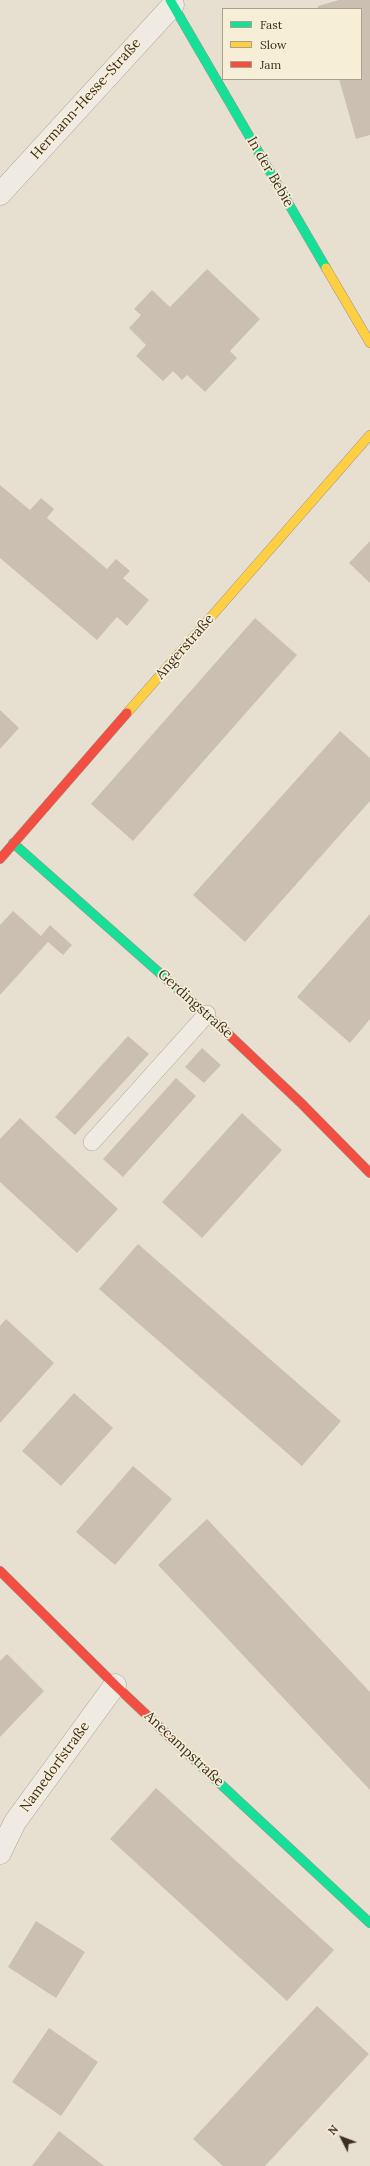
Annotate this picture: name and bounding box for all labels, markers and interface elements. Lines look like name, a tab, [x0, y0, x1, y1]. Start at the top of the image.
legend	[222, 8, 362, 80]
text: Fast	[260, 17, 283, 32]
street label: Hermann-Hesse-Straße	[27, 35, 145, 163]
text: Slow	[260, 37, 287, 52]
text: Jam	[260, 57, 281, 72]
street label: In der Bebie	[243, 134, 297, 210]
street label: Angerstraße	[152, 611, 218, 683]
street label: Gerdingstraße	[154, 966, 236, 1042]
street label: Anecampstraße	[141, 1708, 227, 1790]
street label: Namedorfstraße	[17, 1719, 93, 1815]
north arrow	[322, 2118, 362, 2158]
text: N	[325, 2122, 341, 2138]

